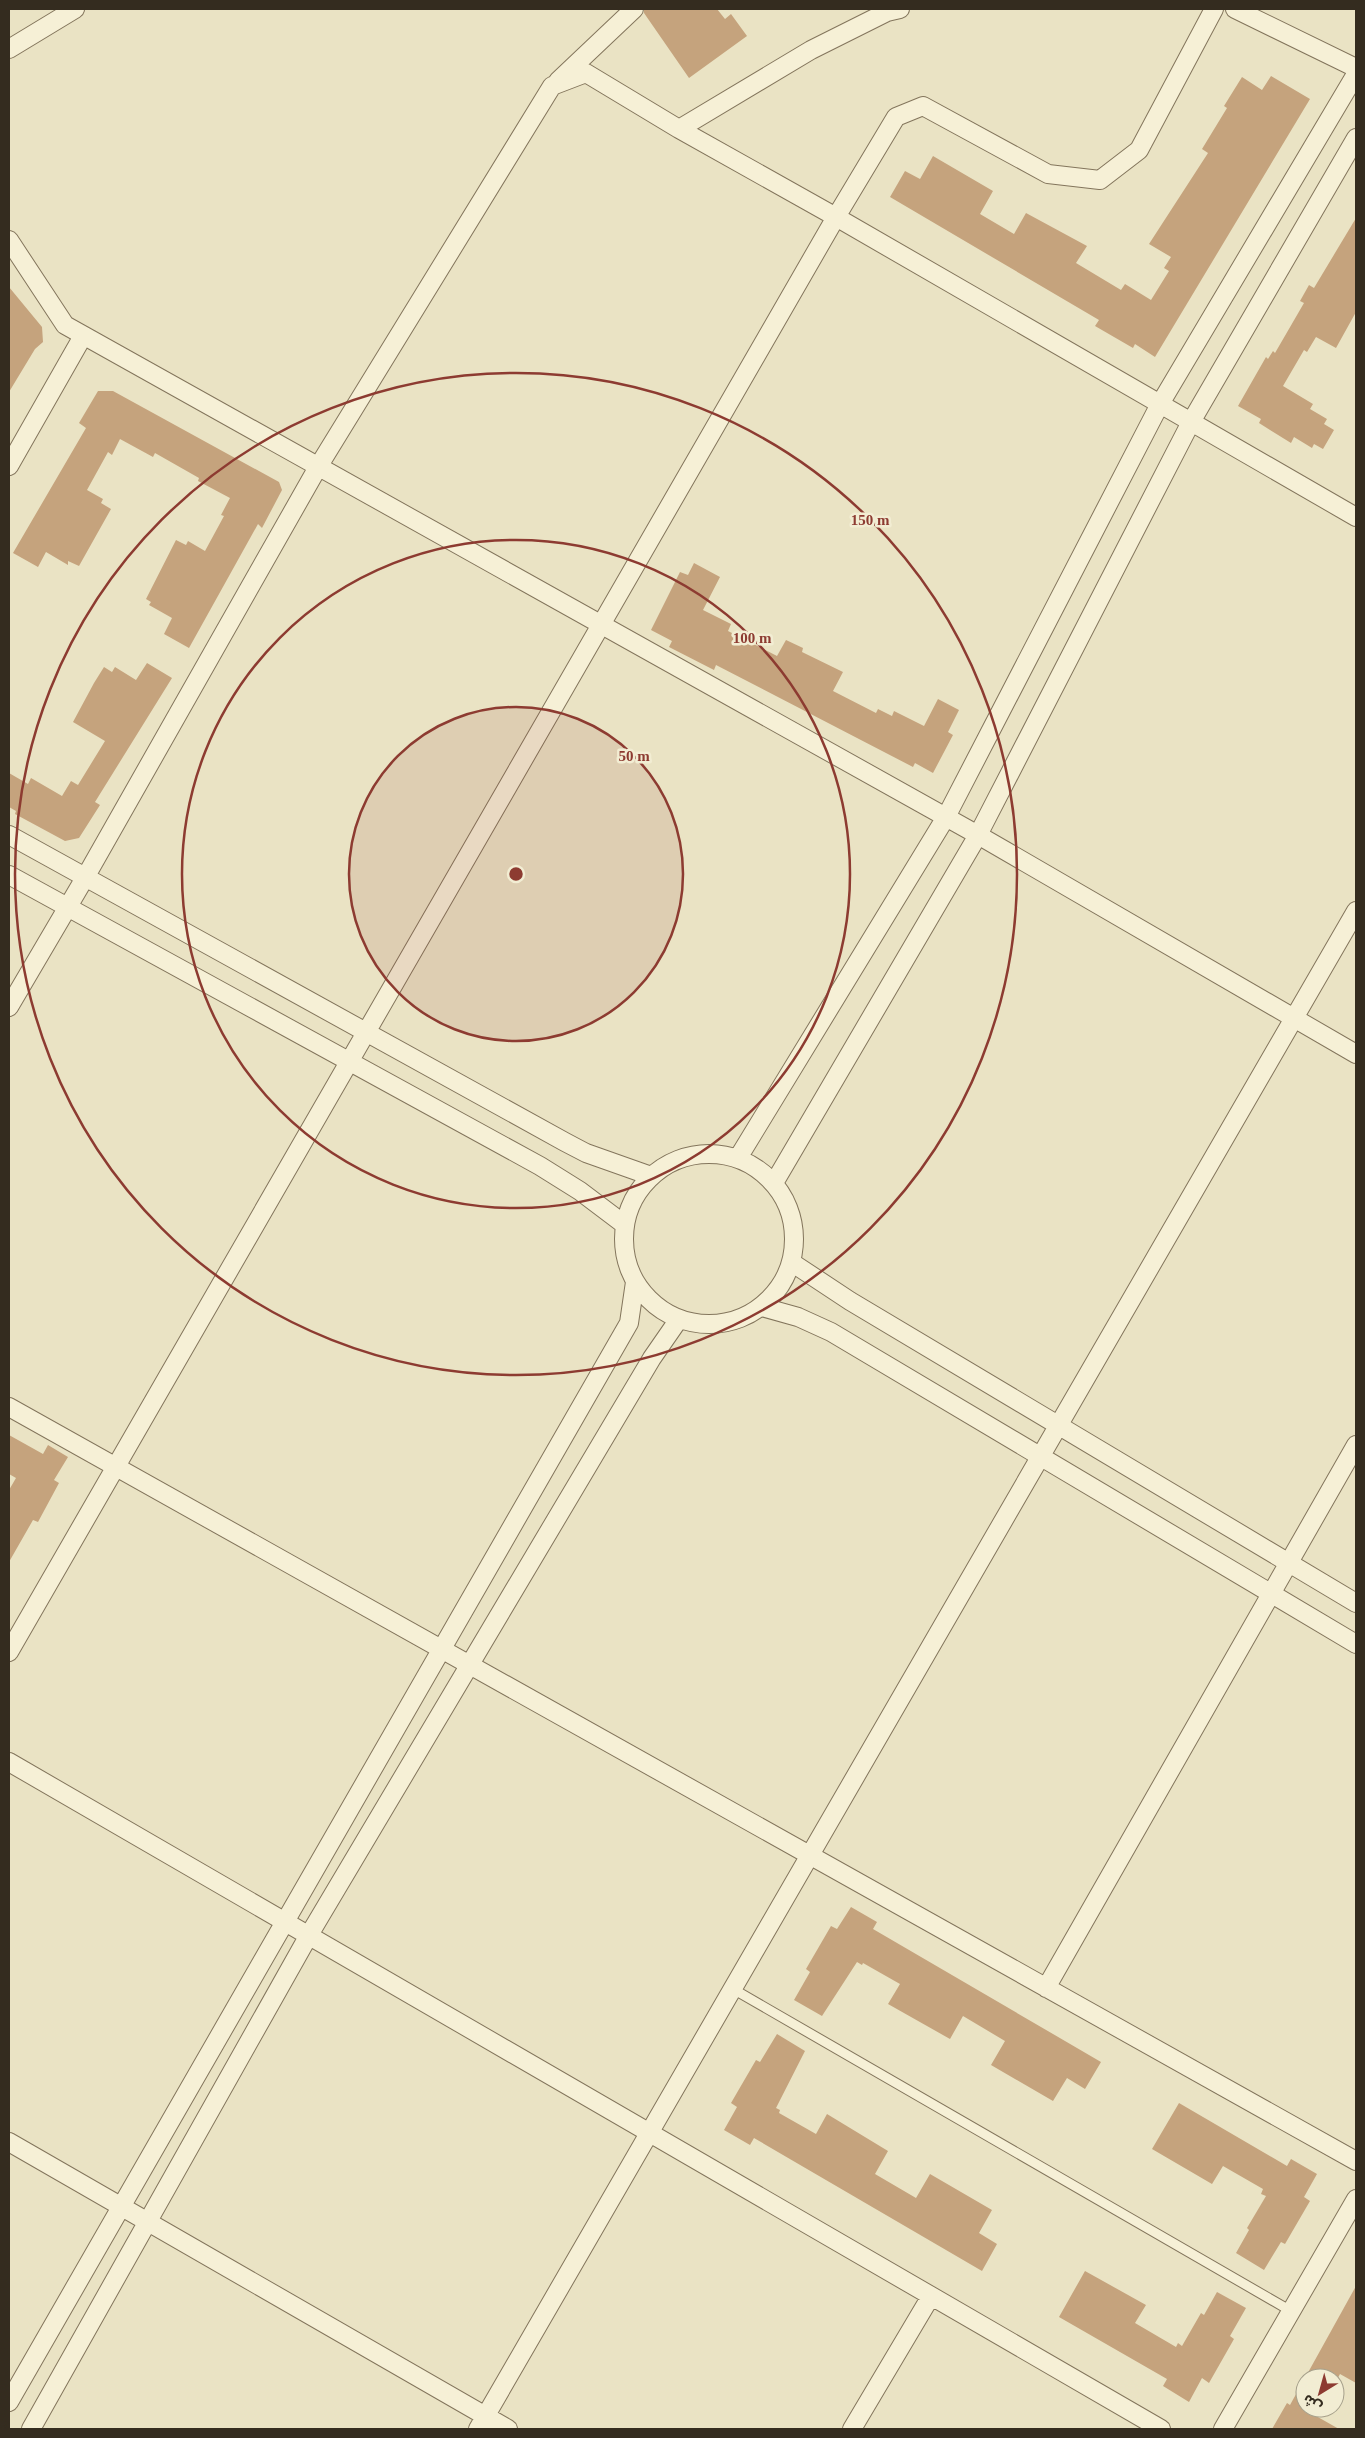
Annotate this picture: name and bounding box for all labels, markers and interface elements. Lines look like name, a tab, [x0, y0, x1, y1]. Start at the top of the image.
text: 150 m	[851, 512, 890, 528]
text: 100 m	[733, 630, 772, 646]
text: 50 m	[618, 748, 650, 764]
centre of rings	[507, 865, 525, 883]
north arrow	[1295, 2368, 1345, 2418]
text: ش	[1300, 2391, 1325, 2415]

